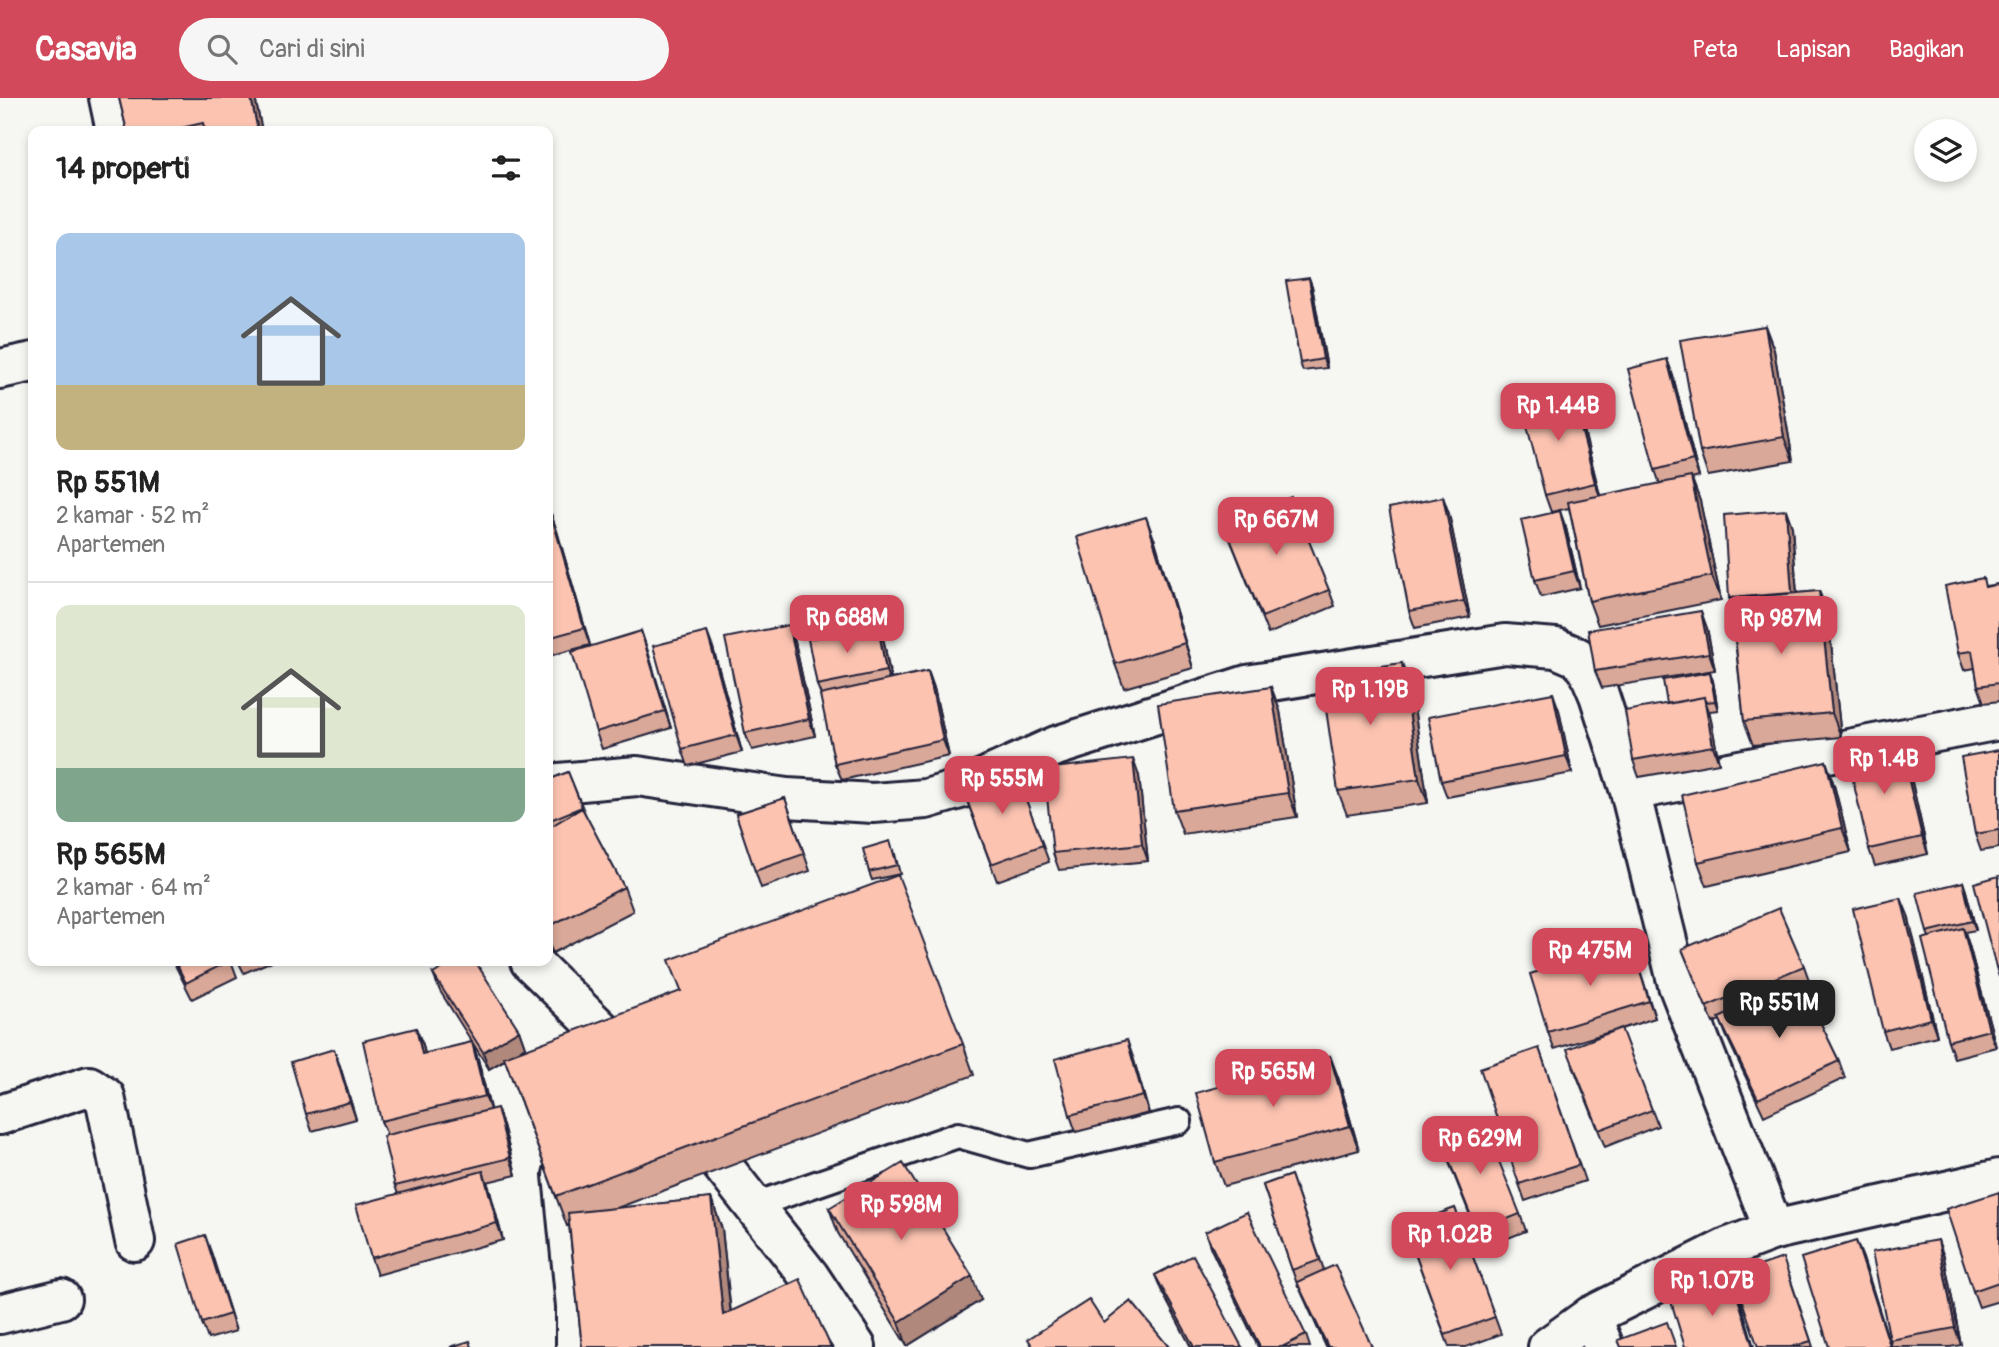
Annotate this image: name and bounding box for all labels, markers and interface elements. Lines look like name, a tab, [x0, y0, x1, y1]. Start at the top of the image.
search box	[179, 18, 669, 81]
text: Casavia	[35, 29, 137, 70]
icon: search	[203, 30, 241, 68]
text: Cari di sini	[259, 33, 365, 65]
text: Peta	[1692, 35, 1738, 64]
text: Lapisan	[1776, 35, 1851, 64]
text: Bagikan	[1889, 35, 1964, 64]
map controls	[1914, 119, 1977, 182]
button: layers	[1914, 119, 1977, 182]
icon: filters	[487, 149, 525, 187]
text: 14 properti	[56, 150, 189, 187]
icon: home	[228, 278, 354, 404]
pin: Rp 1.44B	[1486, 384, 1630, 443]
text: Rp 1.44B	[1517, 391, 1599, 420]
text: Rp 551M	[56, 464, 160, 501]
pin: Rp 667M	[1211, 498, 1341, 557]
text: 2 kamar · 52 m²	[56, 501, 209, 530]
text: Rp 667M	[1234, 505, 1318, 534]
text: Apartemen	[56, 530, 165, 559]
pin: Rp 688M	[782, 596, 912, 655]
pin: Rp 987M	[1716, 596, 1846, 656]
text: Rp 688M	[806, 603, 888, 632]
text: Rp 987M	[1740, 604, 1822, 633]
icon: home	[228, 650, 354, 776]
pin: Rp 1.19B	[1298, 668, 1442, 727]
text: Rp 1.19B	[1331, 675, 1409, 704]
pin: Rp 1.4B	[1819, 736, 1949, 796]
text: Rp 1.4B	[1849, 744, 1919, 773]
pin: Rp 555M	[937, 756, 1067, 816]
text: Rp 555M	[960, 764, 1044, 793]
text: Rp 565M	[56, 836, 166, 873]
text: 2 kamar · 64 m²	[56, 873, 211, 902]
text: Apartemen	[56, 902, 165, 931]
pin: Rp 475M	[1525, 928, 1655, 988]
text: Rp 475M	[1548, 936, 1632, 965]
pin: Rp 551M	[1714, 981, 1844, 1040]
text: Rp 551M	[1739, 988, 1819, 1017]
pin: Rp 565M	[1208, 1049, 1338, 1109]
text: Rp 565M	[1231, 1057, 1315, 1086]
pin: Rp 629M	[1415, 1116, 1545, 1176]
text: Rp 629M	[1438, 1124, 1522, 1153]
pin: Rp 598M	[836, 1182, 966, 1242]
text: Rp 598M	[860, 1190, 942, 1219]
pin: Rp 1.02B	[1378, 1212, 1522, 1272]
text: Rp 1.02B	[1408, 1220, 1492, 1249]
pin: Rp 1.07B	[1640, 1258, 1784, 1318]
text: Rp 1.07B	[1670, 1266, 1754, 1295]

